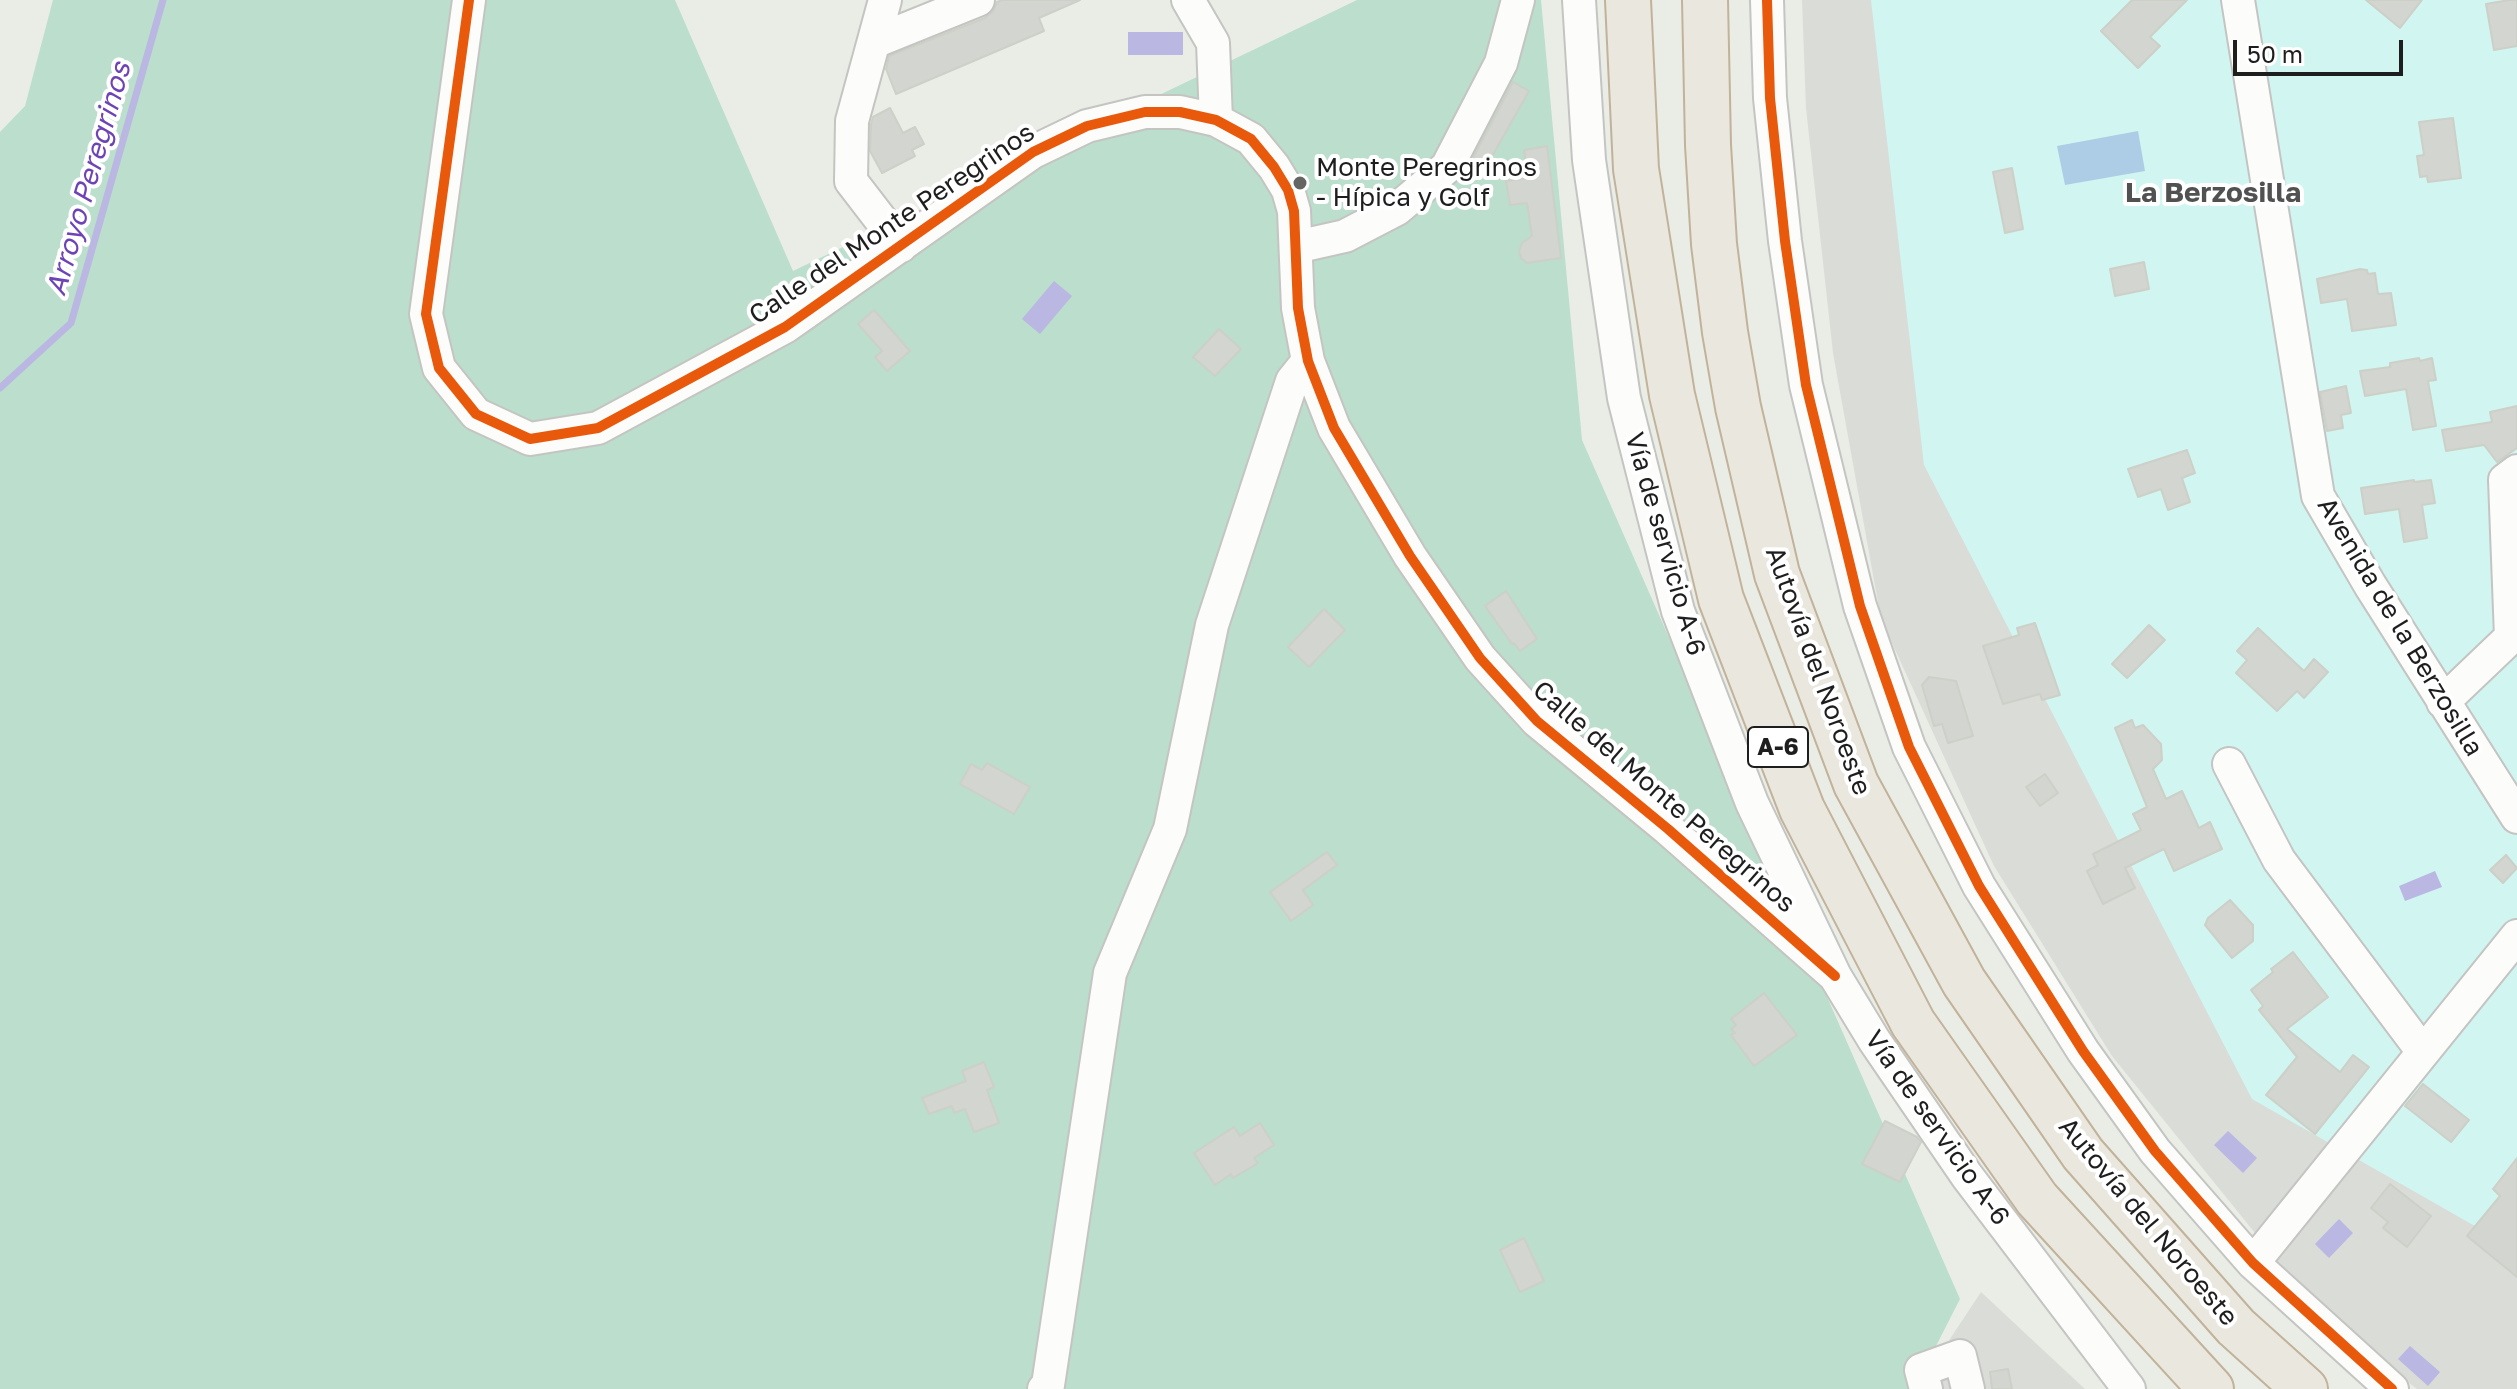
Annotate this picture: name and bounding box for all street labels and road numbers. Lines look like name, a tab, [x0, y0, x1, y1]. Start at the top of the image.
street label: Calle del Monte Peregrinos	[744, 117, 1040, 331]
street label: Vía de servicio A-6	[1618, 429, 1712, 659]
street label: Avenida de la Berzosilla	[2310, 492, 2490, 762]
street label: Autovía del Noroeste	[1759, 543, 1877, 799]
street label: Calle del Monte Peregrinos	[1527, 675, 1801, 919]
road number: A-6	[1748, 727, 1808, 767]
street label: Vía de servicio A-6	[1858, 1025, 2016, 1231]
street label: Autovía del Noroeste	[2052, 1112, 2244, 1332]

